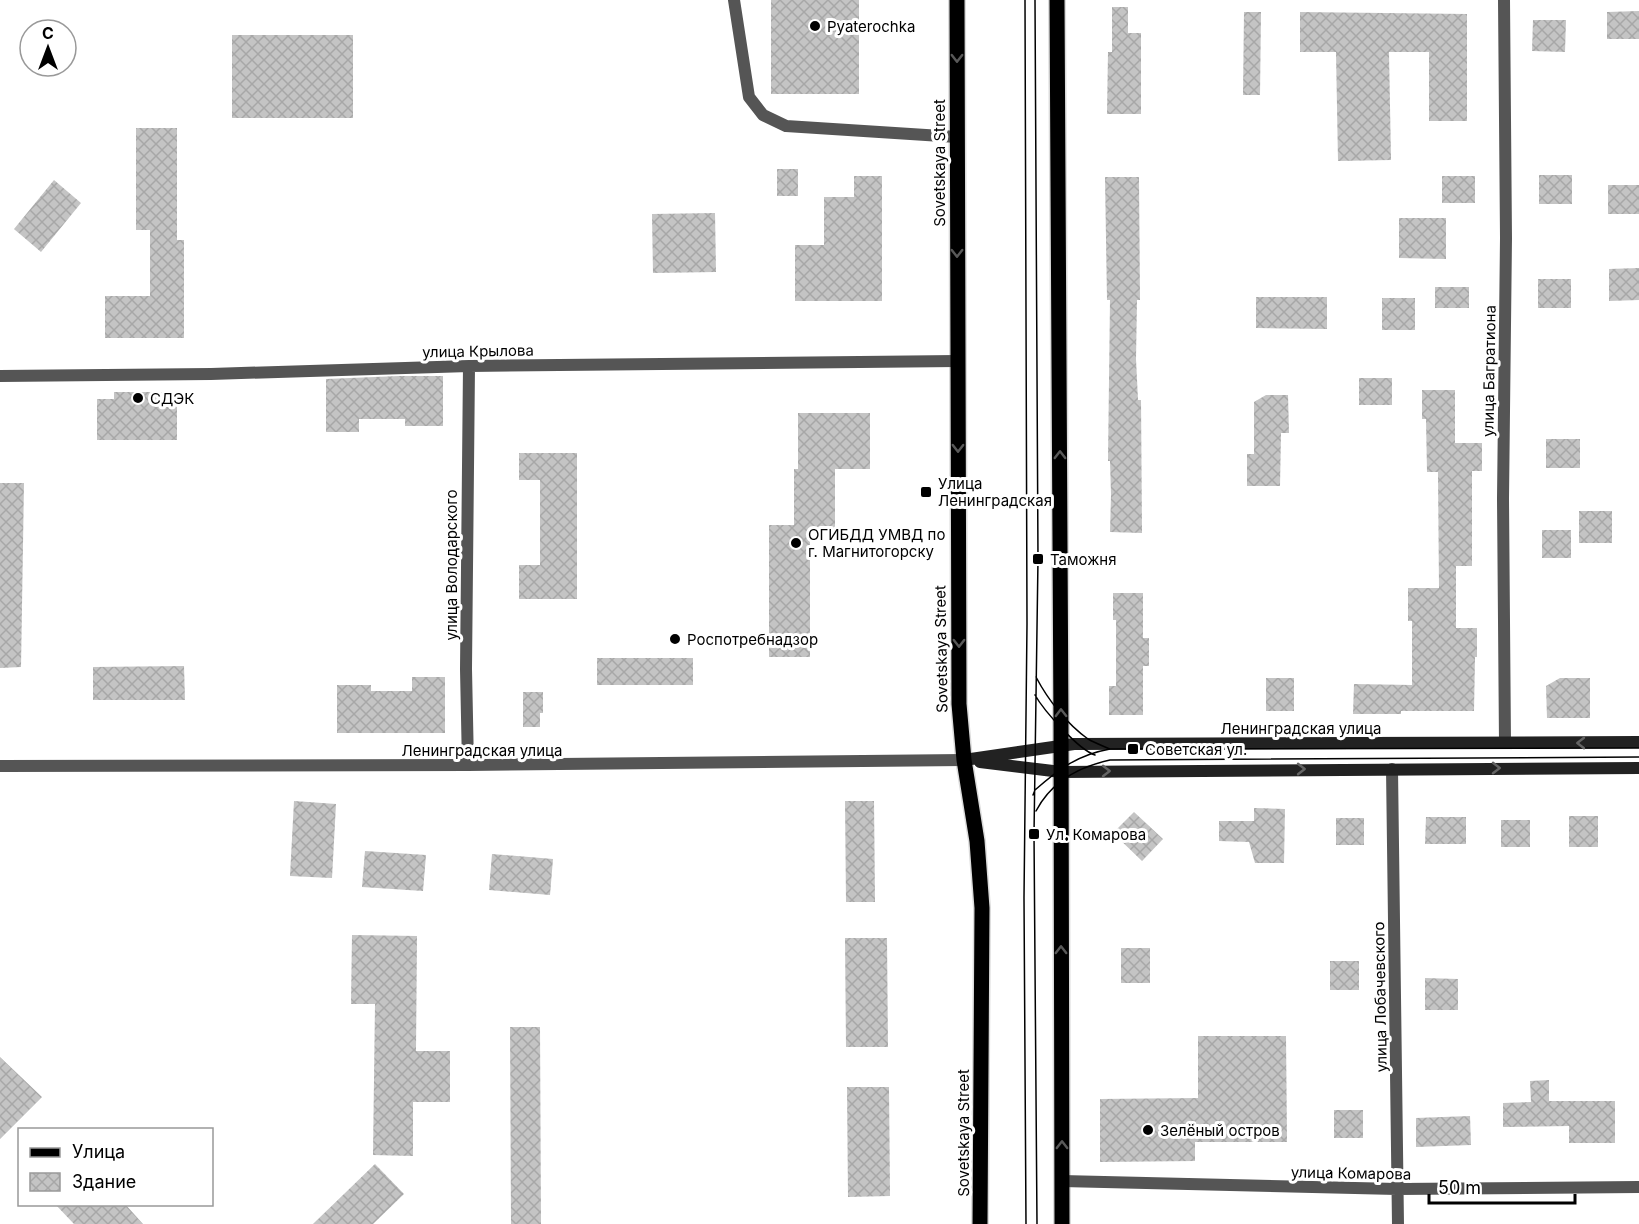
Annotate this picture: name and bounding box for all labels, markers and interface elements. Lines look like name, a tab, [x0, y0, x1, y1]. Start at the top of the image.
place label: Pyaterochka	[827, 17, 915, 36]
north arrow	[18, 18, 78, 78]
marker: Pyaterochka	[808, 19, 822, 33]
text: С	[42, 23, 54, 43]
one-way arrow	[951, 54, 963, 63]
street label: Sovetskaya Street	[930, 99, 949, 227]
one-way arrow	[951, 249, 963, 258]
street label: улица Багратиона	[1478, 305, 1500, 437]
street label: улица Крылова	[422, 341, 534, 361]
place label: СДЭК	[150, 389, 194, 408]
marker: СДЭК	[131, 391, 145, 405]
one-way arrow	[952, 444, 964, 453]
one-way arrow	[1054, 450, 1066, 459]
place label: Улица Ленинградская	[938, 474, 1052, 510]
marker: Улица Ленинградская	[919, 485, 933, 499]
street label: улица Володарского	[442, 490, 461, 640]
place label: ОГИБДД УМВД по г. Магнитогорску	[808, 525, 945, 561]
marker: ОГИБДД УМВД по г. Магнитогорску	[789, 536, 803, 550]
place label: Таможня	[1050, 550, 1117, 569]
marker: Таможня	[1031, 552, 1045, 566]
street label: Sovetskaya Street	[930, 585, 952, 713]
place label: Роспотребнадзор	[687, 630, 818, 649]
marker: Роспотребнадзор	[668, 632, 682, 646]
one-way arrow	[953, 639, 965, 648]
one-way arrow	[1055, 708, 1067, 717]
street label: Ленинградская улица	[1221, 719, 1381, 738]
one-way arrow	[1576, 737, 1585, 749]
place label: Советская ул.	[1145, 740, 1247, 759]
street label: Ленинградская улица	[402, 741, 562, 760]
marker: Советская ул.	[1126, 742, 1140, 756]
one-way arrow	[1491, 762, 1500, 774]
one-way arrow	[1296, 763, 1305, 775]
one-way arrow	[1101, 765, 1110, 777]
place label: Ул. Комарова	[1046, 825, 1146, 844]
marker: Ул. Комарова	[1027, 827, 1041, 841]
street label: улица Лобачевского	[1369, 921, 1391, 1073]
one-way arrow	[1055, 945, 1067, 954]
street label: Sovetskaya Street	[954, 1069, 973, 1197]
place label: Зелёный остров	[1160, 1121, 1280, 1140]
marker: Зелёный остров	[1141, 1123, 1155, 1137]
legend	[18, 1128, 213, 1206]
one-way arrow	[1056, 1140, 1068, 1149]
text: Улица	[72, 1141, 125, 1162]
street label: улица Комарова	[1291, 1162, 1411, 1184]
scale bar	[1429, 1167, 1574, 1205]
text: Здание	[72, 1171, 136, 1192]
text: 50 m	[1438, 1177, 1481, 1198]

